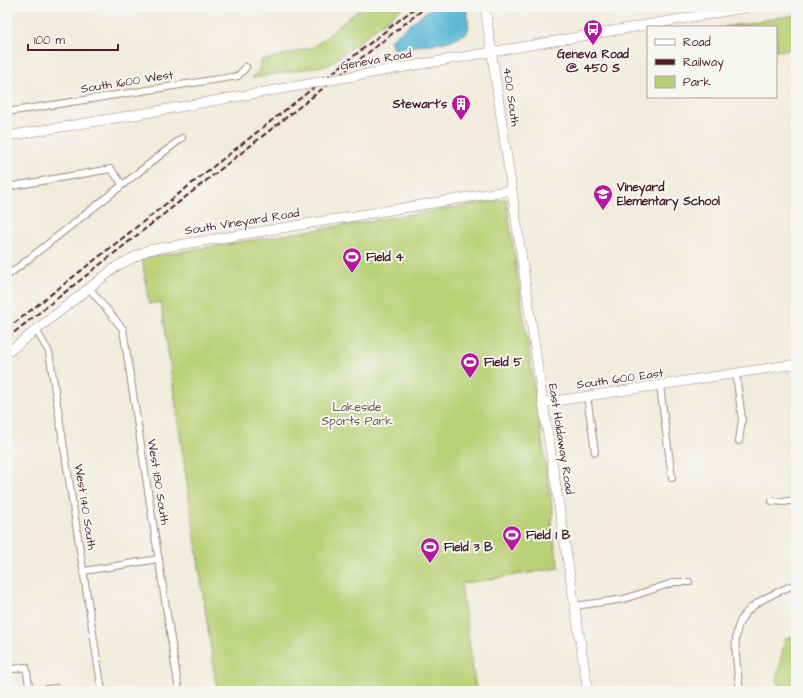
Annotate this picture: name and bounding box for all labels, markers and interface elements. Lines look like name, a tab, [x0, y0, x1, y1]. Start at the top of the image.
bus stop icon: Geneva Road @ 450 S	[582, 18, 604, 46]
scale bar	[28, 26, 118, 52]
legend	[647, 26, 777, 98]
text: 100 m	[34, 32, 65, 49]
text: Road	[683, 34, 711, 51]
street label: Geneva Road	[339, 45, 413, 75]
place label: Geneva Road @ 450 S	[557, 46, 630, 77]
text: Railway	[683, 54, 724, 72]
street label: South 1600 West	[79, 66, 175, 98]
street label: 400 South	[498, 66, 524, 128]
text: Park	[683, 74, 711, 91]
building icon: Stewart's	[450, 93, 472, 121]
place label: Stewart's	[392, 96, 447, 113]
place label: Vineyard Elementary School	[616, 179, 720, 211]
school or university icon: Vineyard Elementary School	[592, 183, 614, 211]
street label: South Vineyard Road	[183, 205, 301, 240]
sports icon: Field 4	[341, 246, 363, 274]
place label: Field 4	[366, 249, 404, 266]
sports icon: Field 5	[459, 351, 481, 379]
place label: Field 5	[484, 354, 522, 371]
street label: South 600 East	[575, 364, 665, 394]
street label: East Holdaway Road	[543, 382, 578, 496]
park label: Lakeside Sports Park	[321, 399, 393, 430]
street label: West 180 South	[143, 438, 173, 526]
street label: West 140 South	[70, 463, 100, 551]
sports icon: Field 1 B	[501, 524, 523, 552]
place label: Field 1 B	[526, 527, 571, 544]
sports icon: Field 3 B	[419, 536, 441, 564]
place label: Field 3 B	[444, 539, 493, 556]

